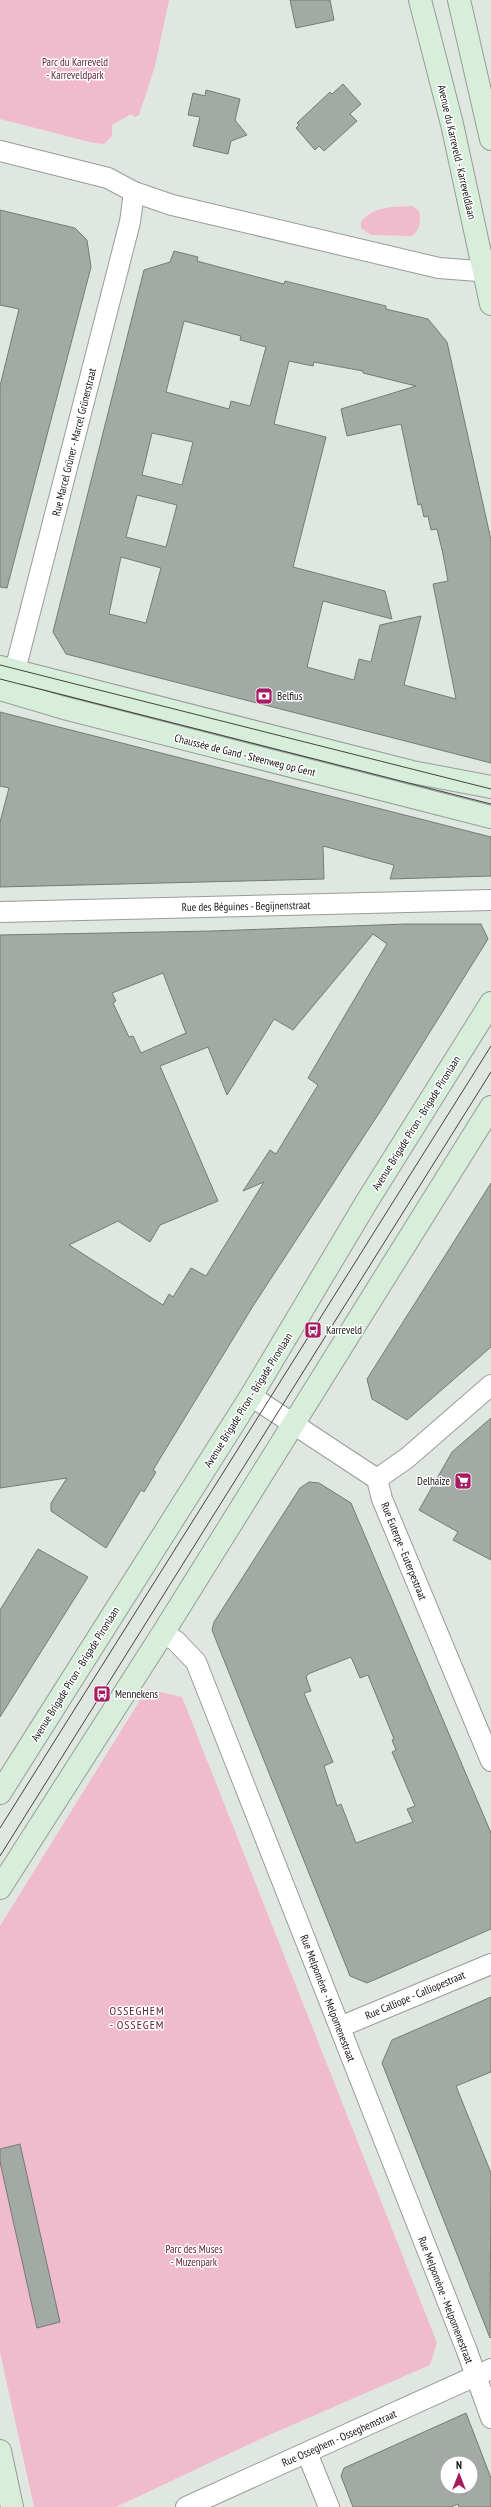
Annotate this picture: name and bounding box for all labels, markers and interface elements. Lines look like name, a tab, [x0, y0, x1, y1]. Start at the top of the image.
park label: Parc du Karreveld - Karreveldpark	[42, 55, 108, 82]
street label: Avenue du Karreveld - Karreveldlaan	[435, 83, 479, 221]
street label: Rue Marcel Grüner - Marcel Grünerstraat	[49, 367, 99, 517]
bank icon: Belfius	[254, 686, 274, 706]
place label: Belfius	[277, 689, 303, 703]
street label: Chaussée de Gand - Steenweg op Gent	[173, 731, 317, 779]
street label: Rue des Béguines - Begijnenstraat	[181, 898, 311, 914]
street label: Avenue Brigade Piron - Brigade Pironlaan	[369, 1053, 463, 1193]
bus stop icon: Karreveld	[303, 1320, 323, 1340]
place label: Karreveld	[326, 1323, 362, 1337]
street label: Avenue Brigade Piron - Brigade Pironlaan	[201, 1330, 295, 1470]
supermarket icon: Delhaize	[453, 1471, 473, 1491]
place label: Delhaize	[417, 1474, 450, 1488]
street label: Rue Euterpe - Euterpestraat	[378, 1500, 430, 1602]
street label: Avenue Brigade Piron - Brigade Pironlaan	[28, 1604, 122, 1744]
bus stop icon: Mennekens	[92, 1684, 112, 1704]
place label: Mennekens	[115, 1687, 158, 1701]
street label: Rue Melpomène - Melpomenestraat	[297, 1932, 359, 2064]
street label: Rue Calliope - Calliopestraat	[363, 1968, 467, 2022]
district label: OSSEGHEM - OSSEGEM	[109, 2003, 165, 2032]
street label: Rue Melpomène - Melpomenestraat	[415, 2234, 477, 2366]
park label: Parc des Muses - Muzenpark	[165, 2242, 223, 2269]
street label: Rue Osseghem - Osseghemstraat	[280, 2406, 398, 2470]
north arrow	[439, 2455, 479, 2495]
text: N	[456, 2458, 462, 2472]

